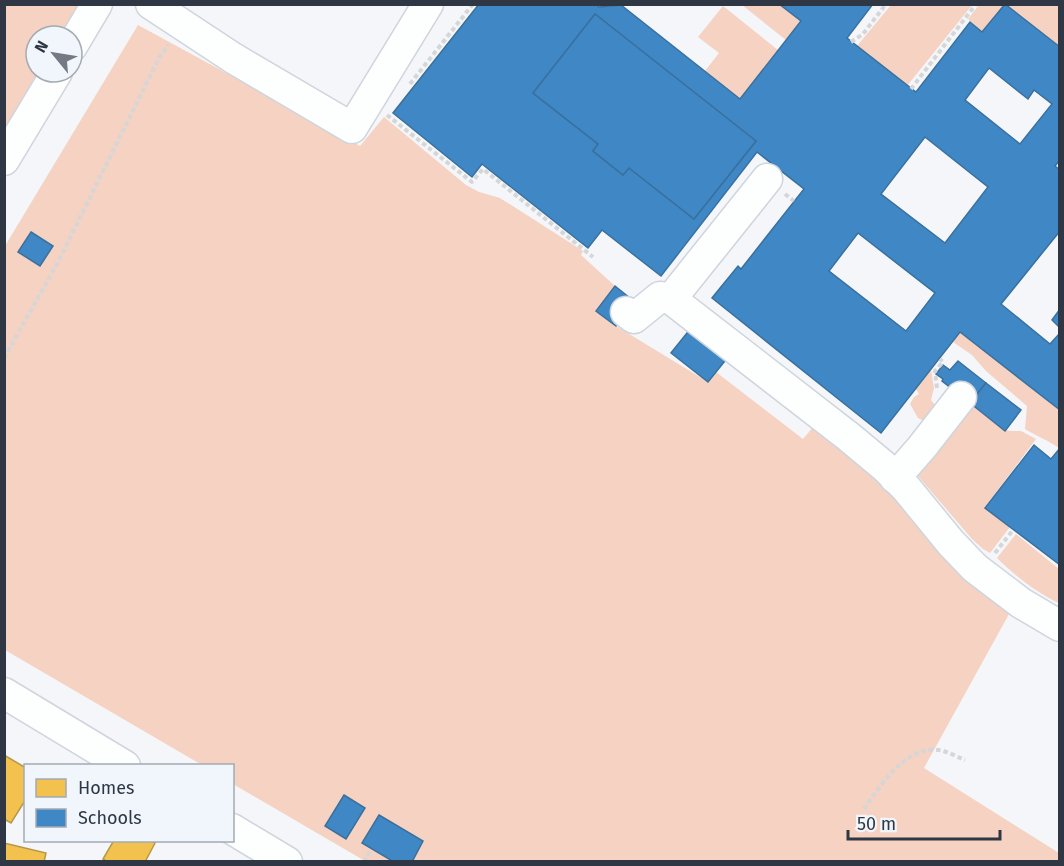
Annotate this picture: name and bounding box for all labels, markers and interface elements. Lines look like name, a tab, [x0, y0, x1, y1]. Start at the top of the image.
north arrow	[24, 24, 84, 84]
text: N	[31, 37, 52, 56]
legend	[24, 764, 234, 842]
text: Homes	[78, 777, 134, 799]
scale bar	[848, 803, 1000, 841]
text: Schools	[78, 807, 142, 829]
text: 50 m	[857, 813, 896, 835]

